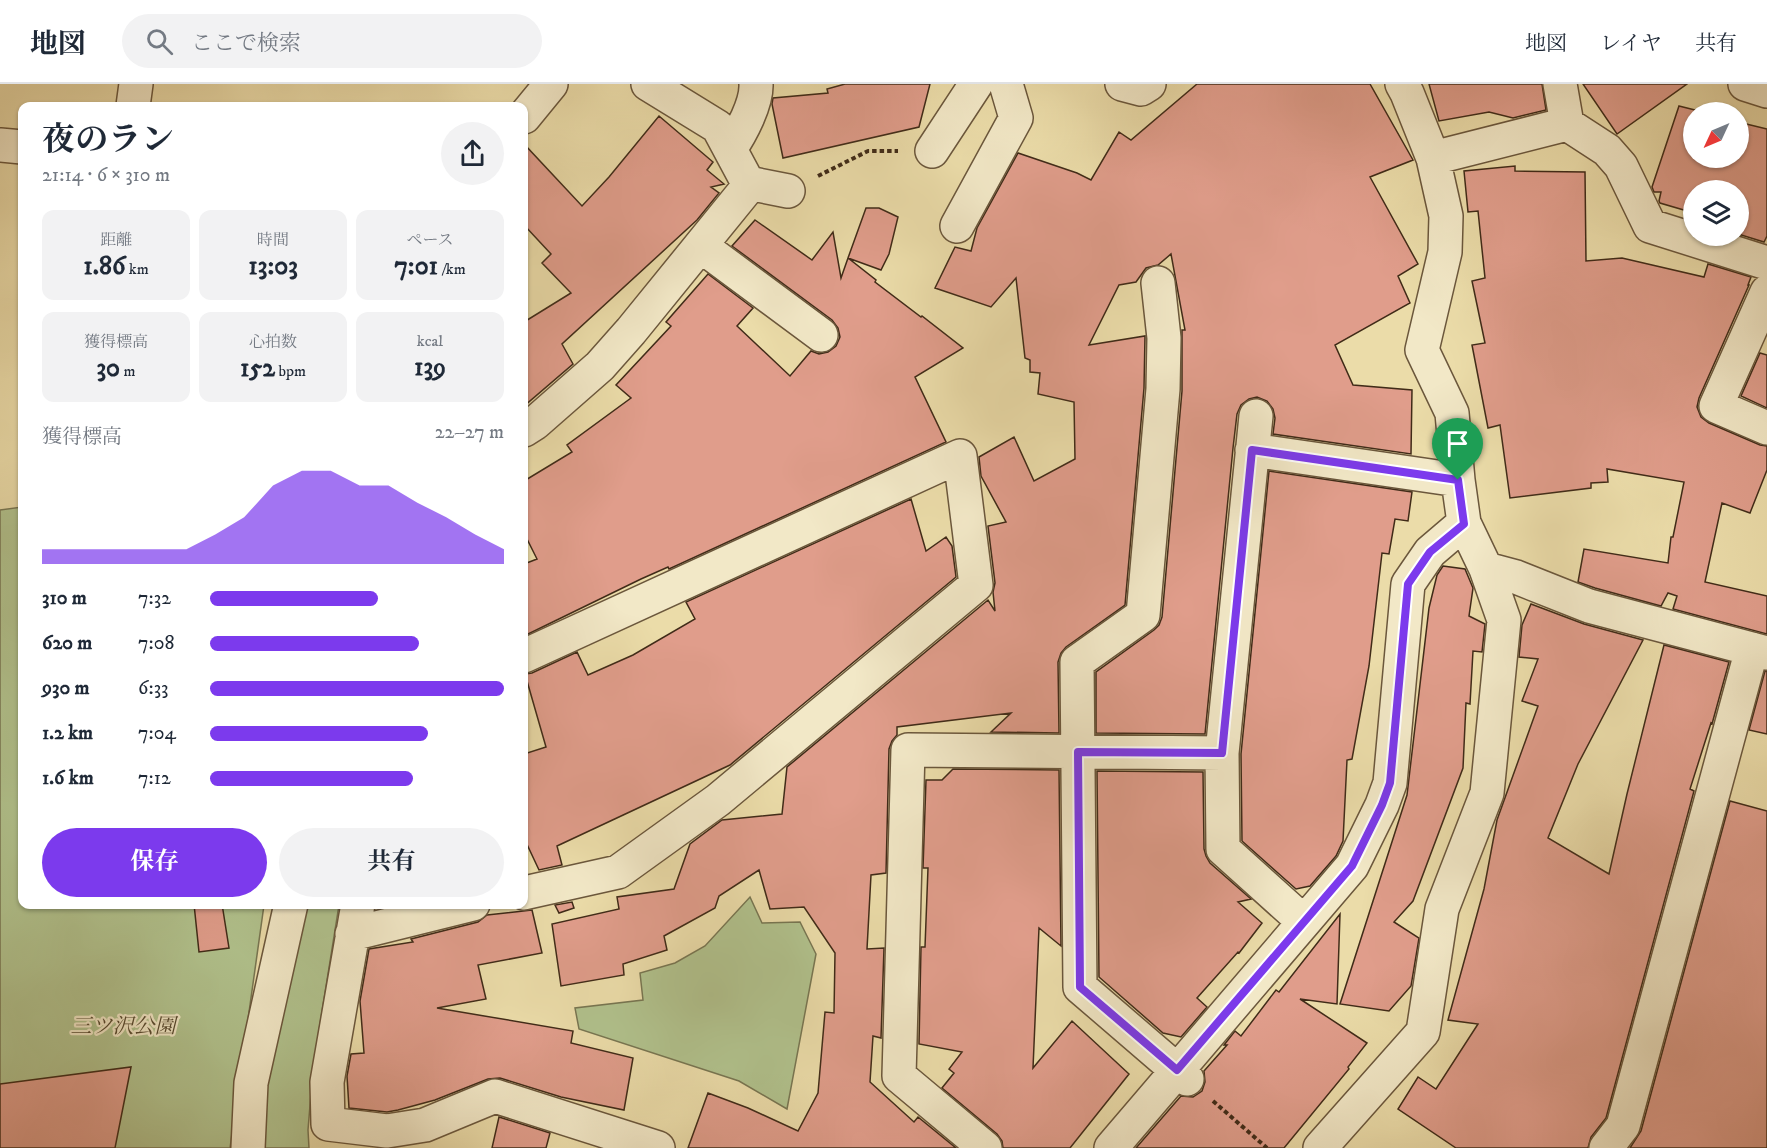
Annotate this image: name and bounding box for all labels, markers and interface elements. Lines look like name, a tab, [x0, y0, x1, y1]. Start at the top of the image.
search box	[122, 14, 542, 68]
icon: search	[143, 25, 176, 58]
text: 地図	[30, 27, 86, 62]
text: ここで検索	[191, 30, 301, 57]
text: 地図	[1525, 31, 1567, 57]
text: レイヤ	[1600, 31, 1662, 57]
text: 共有	[1695, 31, 1737, 57]
north arrow	[1683, 102, 1749, 168]
map controls	[1683, 102, 1749, 246]
text: 夜のラン	[42, 120, 174, 161]
button: share	[441, 122, 504, 185]
text: 21:14 · 6 × 310 m	[42, 163, 170, 188]
button: layers	[1683, 180, 1749, 246]
text: 距離	[100, 230, 132, 250]
text: 時間	[257, 230, 289, 250]
text: ペース	[406, 230, 454, 250]
text: 1.86	[83, 250, 125, 283]
text: 13:03	[248, 250, 298, 283]
text: 7:01	[394, 250, 438, 283]
text: km	[125, 259, 149, 279]
text: /km	[438, 259, 466, 279]
text: kcal	[417, 331, 443, 351]
text: 獲得標高	[84, 332, 148, 352]
text: 心拍数	[249, 332, 297, 352]
text: 139	[414, 351, 446, 384]
text: 30	[96, 352, 120, 385]
text: 152	[240, 352, 275, 385]
text: m	[120, 361, 136, 381]
text: bpm	[275, 361, 306, 381]
pin	[1432, 418, 1483, 480]
text: 22–27 m	[435, 420, 504, 445]
text: 獲得標高	[42, 425, 122, 450]
icon: arrive	[1441, 427, 1474, 460]
text: 310 m	[42, 586, 87, 611]
text: 7:32	[138, 586, 171, 611]
text: 620 m	[42, 631, 92, 656]
text: 7:08	[138, 631, 175, 656]
text: 930 m	[42, 676, 90, 701]
text: 6:33	[138, 676, 169, 701]
text: 1.2 km	[42, 721, 93, 746]
text: 7:04	[138, 721, 176, 746]
text: 1.6 km	[42, 766, 94, 791]
text: 7:12	[138, 766, 171, 791]
button: 保存	[42, 828, 267, 897]
button: 共有	[279, 828, 504, 897]
park label: 三ツ沢公園	[71, 1014, 178, 1040]

